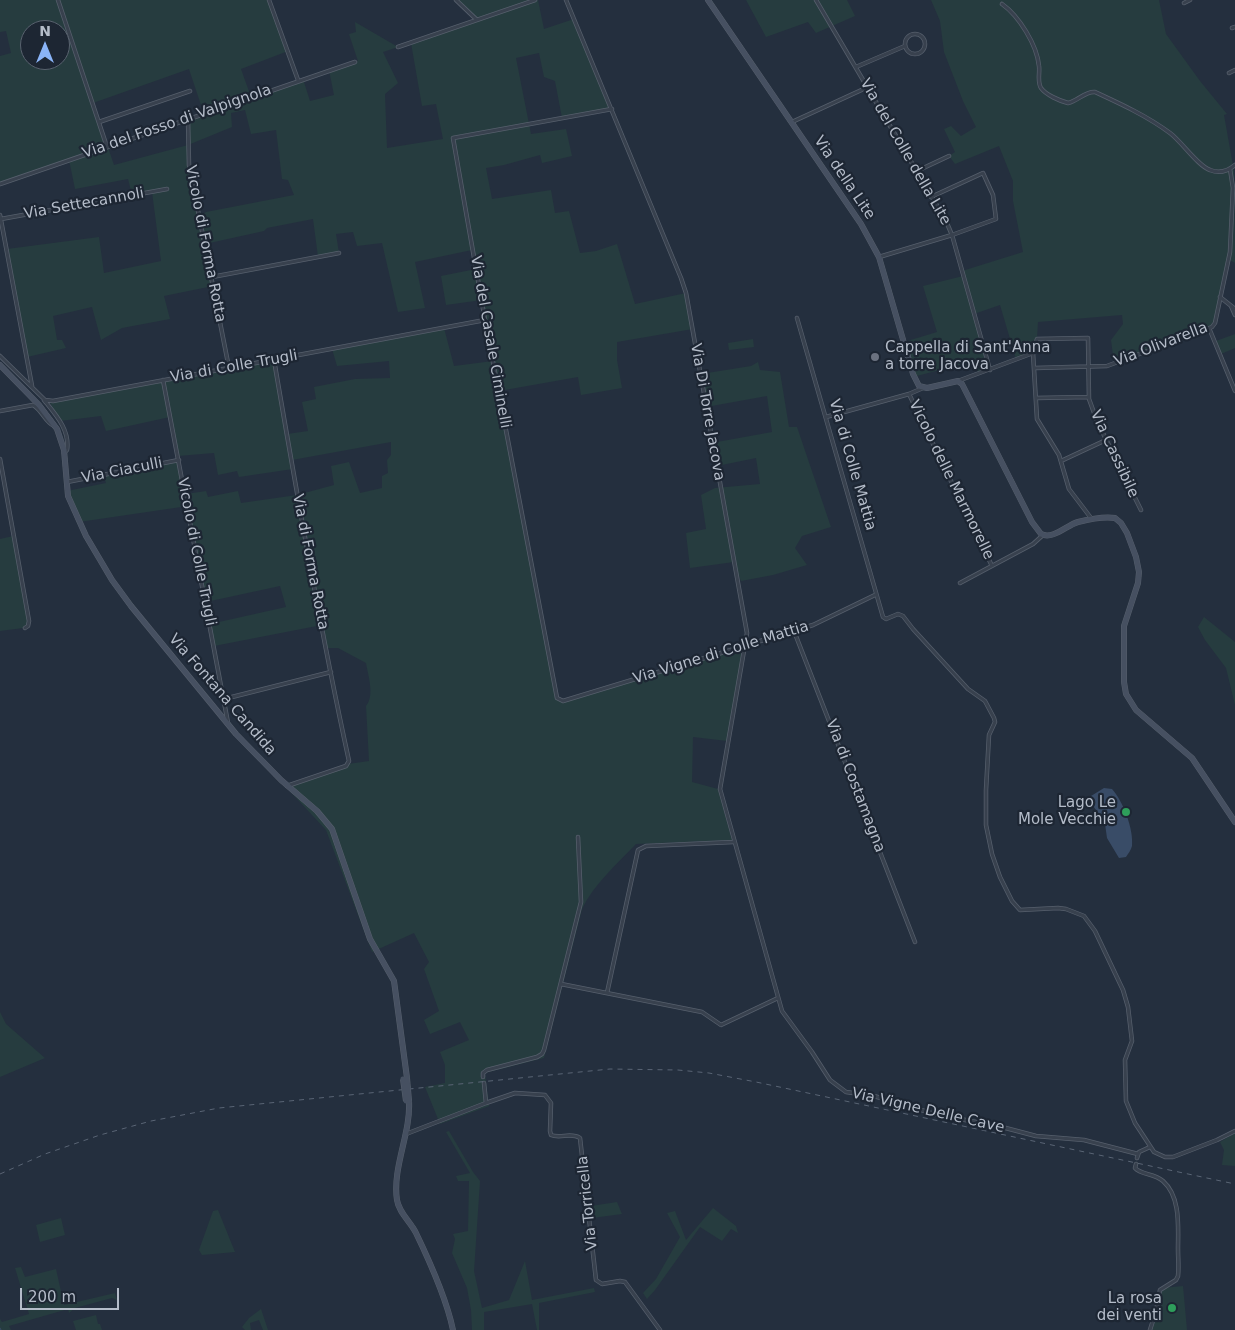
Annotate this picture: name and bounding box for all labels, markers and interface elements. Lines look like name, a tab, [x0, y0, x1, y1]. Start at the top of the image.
north arrow	[20, 20, 70, 70]
text: N	[39, 23, 51, 39]
street label: Via del Colle della Lite	[856, 75, 954, 229]
street label: Via del Fosso di Valpignola	[80, 81, 274, 163]
street label: Via della Lite	[809, 133, 879, 223]
street label: Vicolo di Forma Rotta	[181, 164, 229, 324]
street label: Via Settecannoli	[22, 185, 146, 223]
street label: Via del Casale Ciminelli	[466, 254, 514, 430]
street label: Via Olivarella	[1112, 319, 1210, 371]
place label: Cappella di Sant'Anna a torre Jacova	[885, 339, 1050, 374]
street label: Via Di Torre Jacova	[686, 342, 728, 482]
street label: Via di Colle Trugli	[169, 347, 299, 387]
marker: Cappella di Sant'Anna a torre Jacova	[869, 351, 881, 363]
street label: Via di Colle Mattia	[825, 397, 879, 533]
street label: Vicolo delle Marmorelle	[905, 397, 997, 563]
street label: Via Cassibile	[1086, 407, 1142, 501]
street label: Via Ciaculli	[80, 454, 164, 488]
street label: Vicolo di Colle Trugli	[173, 476, 219, 628]
street label: Via di Forma Rotta	[288, 492, 332, 632]
street label: Via Vigne di Colle Mattia	[631, 618, 811, 688]
street label: Via Fontana Candida	[164, 631, 280, 759]
street label: Via di Costamagna	[821, 717, 889, 855]
place label: Lago Le Mole Vecchie	[1018, 794, 1116, 829]
marker: Lago Le Mole Vecchie	[1120, 806, 1132, 818]
street label: Via Vigne Delle Cave	[850, 1085, 1006, 1137]
street label: Via Torricella	[574, 1155, 602, 1251]
scale bar	[22, 1278, 121, 1310]
text: 200 m	[28, 1288, 76, 1306]
place label: La rosa dei venti	[1097, 1290, 1162, 1325]
marker: La rosa dei venti	[1166, 1302, 1178, 1314]

